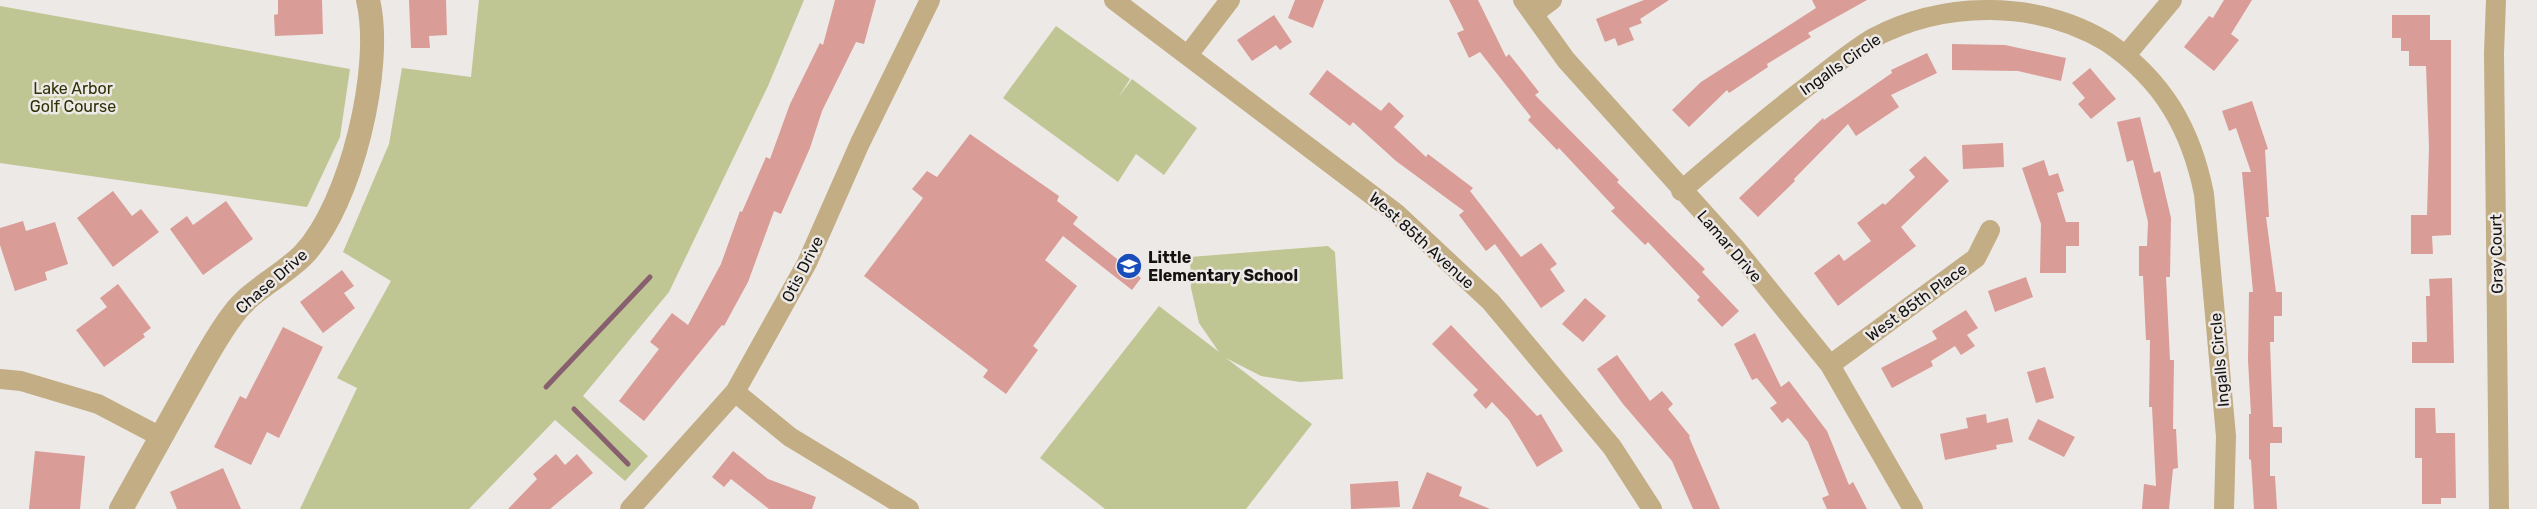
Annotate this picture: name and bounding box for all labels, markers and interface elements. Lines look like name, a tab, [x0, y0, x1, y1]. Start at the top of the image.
street label: Ingalls Circle	[1796, 30, 1884, 99]
park label: Lake Arbor Golf Course	[30, 79, 116, 116]
street label: West 85th Avenue	[1365, 188, 1478, 293]
street label: Lamar Drive	[1693, 206, 1766, 286]
street label: Gray Court	[2486, 214, 2507, 294]
street label: Otis Drive	[778, 233, 827, 305]
street label: Chase Drive	[232, 245, 311, 318]
place label: Little Elementary School	[1148, 248, 1298, 285]
school or university icon: Little Elementary School	[1114, 251, 1144, 281]
street label: West 85th Place	[1862, 259, 1971, 345]
street label: Ingalls Circle	[2206, 312, 2233, 408]

